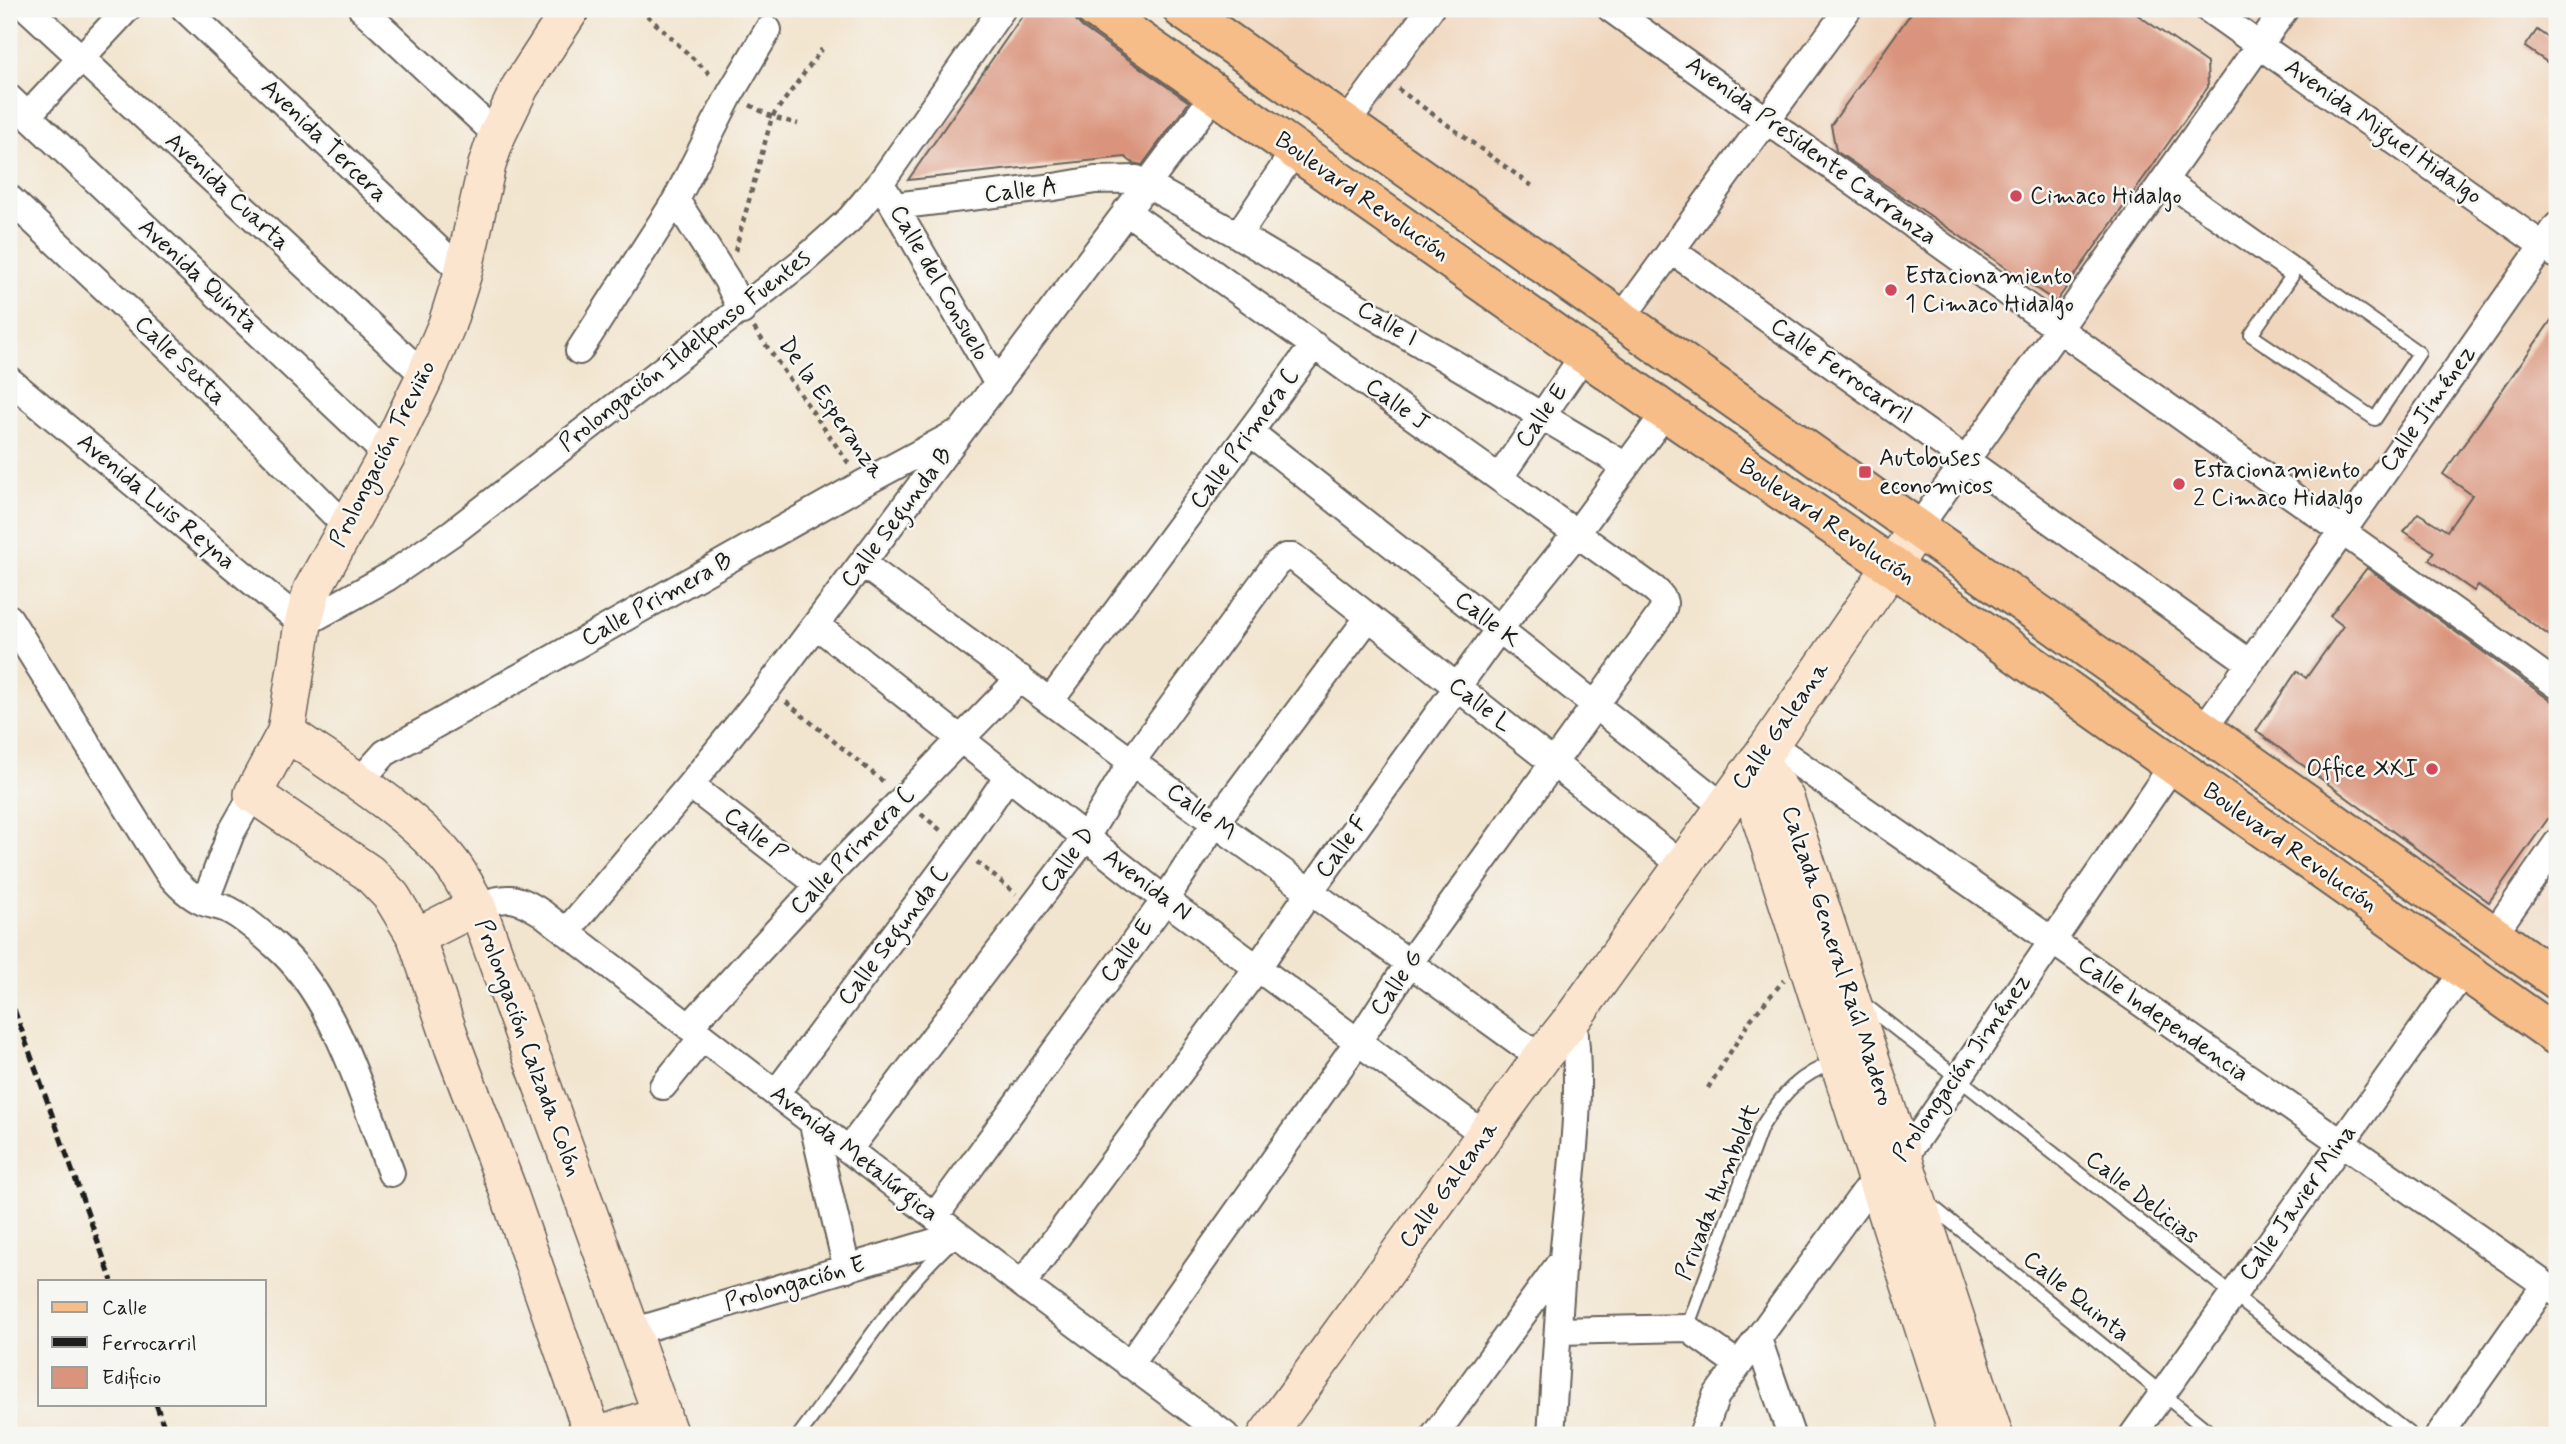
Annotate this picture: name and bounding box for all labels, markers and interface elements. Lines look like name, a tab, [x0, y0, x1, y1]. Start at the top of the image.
street label: Avenida Presidente Carranza	[1679, 49, 1943, 253]
street label: Avenida Miguel Hidalgo	[2276, 52, 2488, 214]
street label: Avenida Tercera	[254, 73, 394, 209]
street label: Boulevard Revolución	[1268, 125, 1456, 269]
street label: Avenida Cuarta	[158, 126, 296, 258]
street label: Calle A	[983, 171, 1059, 211]
place label: Cimaco Hidalgo	[2030, 181, 2182, 212]
marker: Cimaco Hidalgo	[2008, 188, 2024, 204]
street label: Calle del Consuelo	[882, 199, 996, 367]
street label: Avenida Quinta	[131, 212, 265, 340]
street label: Prolongación Ildelfonso Fuentes	[553, 243, 819, 461]
place label: Estacionamiento 1 Cimaco Hidalgo	[1905, 261, 2074, 320]
marker: Estacionamiento 1 Cimaco Hidalgo	[1883, 282, 1899, 298]
street label: Calle I	[1351, 294, 1423, 354]
street label: Calle Sexta	[127, 309, 233, 413]
street label: Calle Ferrocarril	[1764, 311, 1918, 431]
street label: De la Esperanza	[771, 331, 892, 485]
street label: Calle Jiménez	[2373, 339, 2483, 479]
street label: Prolongación Treviño	[323, 355, 445, 553]
street label: Calle Primera C	[1183, 362, 1307, 516]
street label: Calle J	[1359, 371, 1435, 439]
street label: Calle E	[1509, 378, 1575, 454]
street label: Avenida Luis Reyna	[70, 427, 242, 577]
street label: Calle Segunda B	[834, 441, 963, 596]
place label: Autobuses economicos	[1879, 443, 1993, 502]
street label: Boulevard Revolución	[1732, 451, 1922, 593]
place label: Estacionamiento 2 Cimaco Hidalgo	[2193, 455, 2363, 514]
marker: Autobuses economicos	[1857, 464, 1873, 480]
marker: Estacionamiento 2 Cimaco Hidalgo	[2171, 476, 2187, 492]
street label: Calle Primera B	[576, 546, 738, 654]
street label: Calle K	[1448, 585, 1526, 655]
street label: Calle Galeana	[1725, 655, 1837, 796]
street label: Calle L	[1442, 670, 1518, 740]
place label: Office XXI	[2306, 754, 2418, 785]
marker: Office XXI	[2424, 761, 2440, 777]
street label: Calle M	[1160, 776, 1242, 848]
street label: Boulevard Revolución	[2196, 776, 2384, 920]
street label: Calle Primera C	[784, 780, 922, 922]
street label: Calle P	[717, 800, 794, 870]
street label: Calzada General Raúl Madero	[1774, 802, 1900, 1110]
street label: Calle F	[1309, 809, 1375, 885]
street label: Calle D	[1034, 821, 1102, 899]
street label: Avenida N	[1097, 842, 1197, 928]
street label: Calle Segunda C	[831, 860, 959, 1014]
street label: Calle E	[1093, 913, 1161, 989]
street label: Prolongación Calzada Colón	[465, 915, 589, 1182]
street label: Calle G	[1363, 944, 1431, 1022]
street label: Calle Independencia	[2071, 948, 2255, 1090]
street label: Prolongación Jiménez	[1886, 968, 2040, 1169]
street label: Avenida Metalúrgica	[762, 1079, 944, 1232]
street label: Privada Humboldt	[1668, 1099, 1768, 1285]
street label: Calle Galeana	[1392, 1115, 1506, 1255]
street label: Calle Javier Mina	[2232, 1119, 2364, 1287]
street label: Calle Delicias	[2079, 1144, 2205, 1252]
street label: Calle Quinta	[2016, 1244, 2136, 1350]
street label: Prolongación E	[721, 1249, 870, 1321]
legend	[38, 1280, 266, 1406]
text: Calle	[102, 1294, 147, 1322]
text: Ferrocarril	[102, 1330, 197, 1358]
text: Edificio	[102, 1364, 161, 1392]

